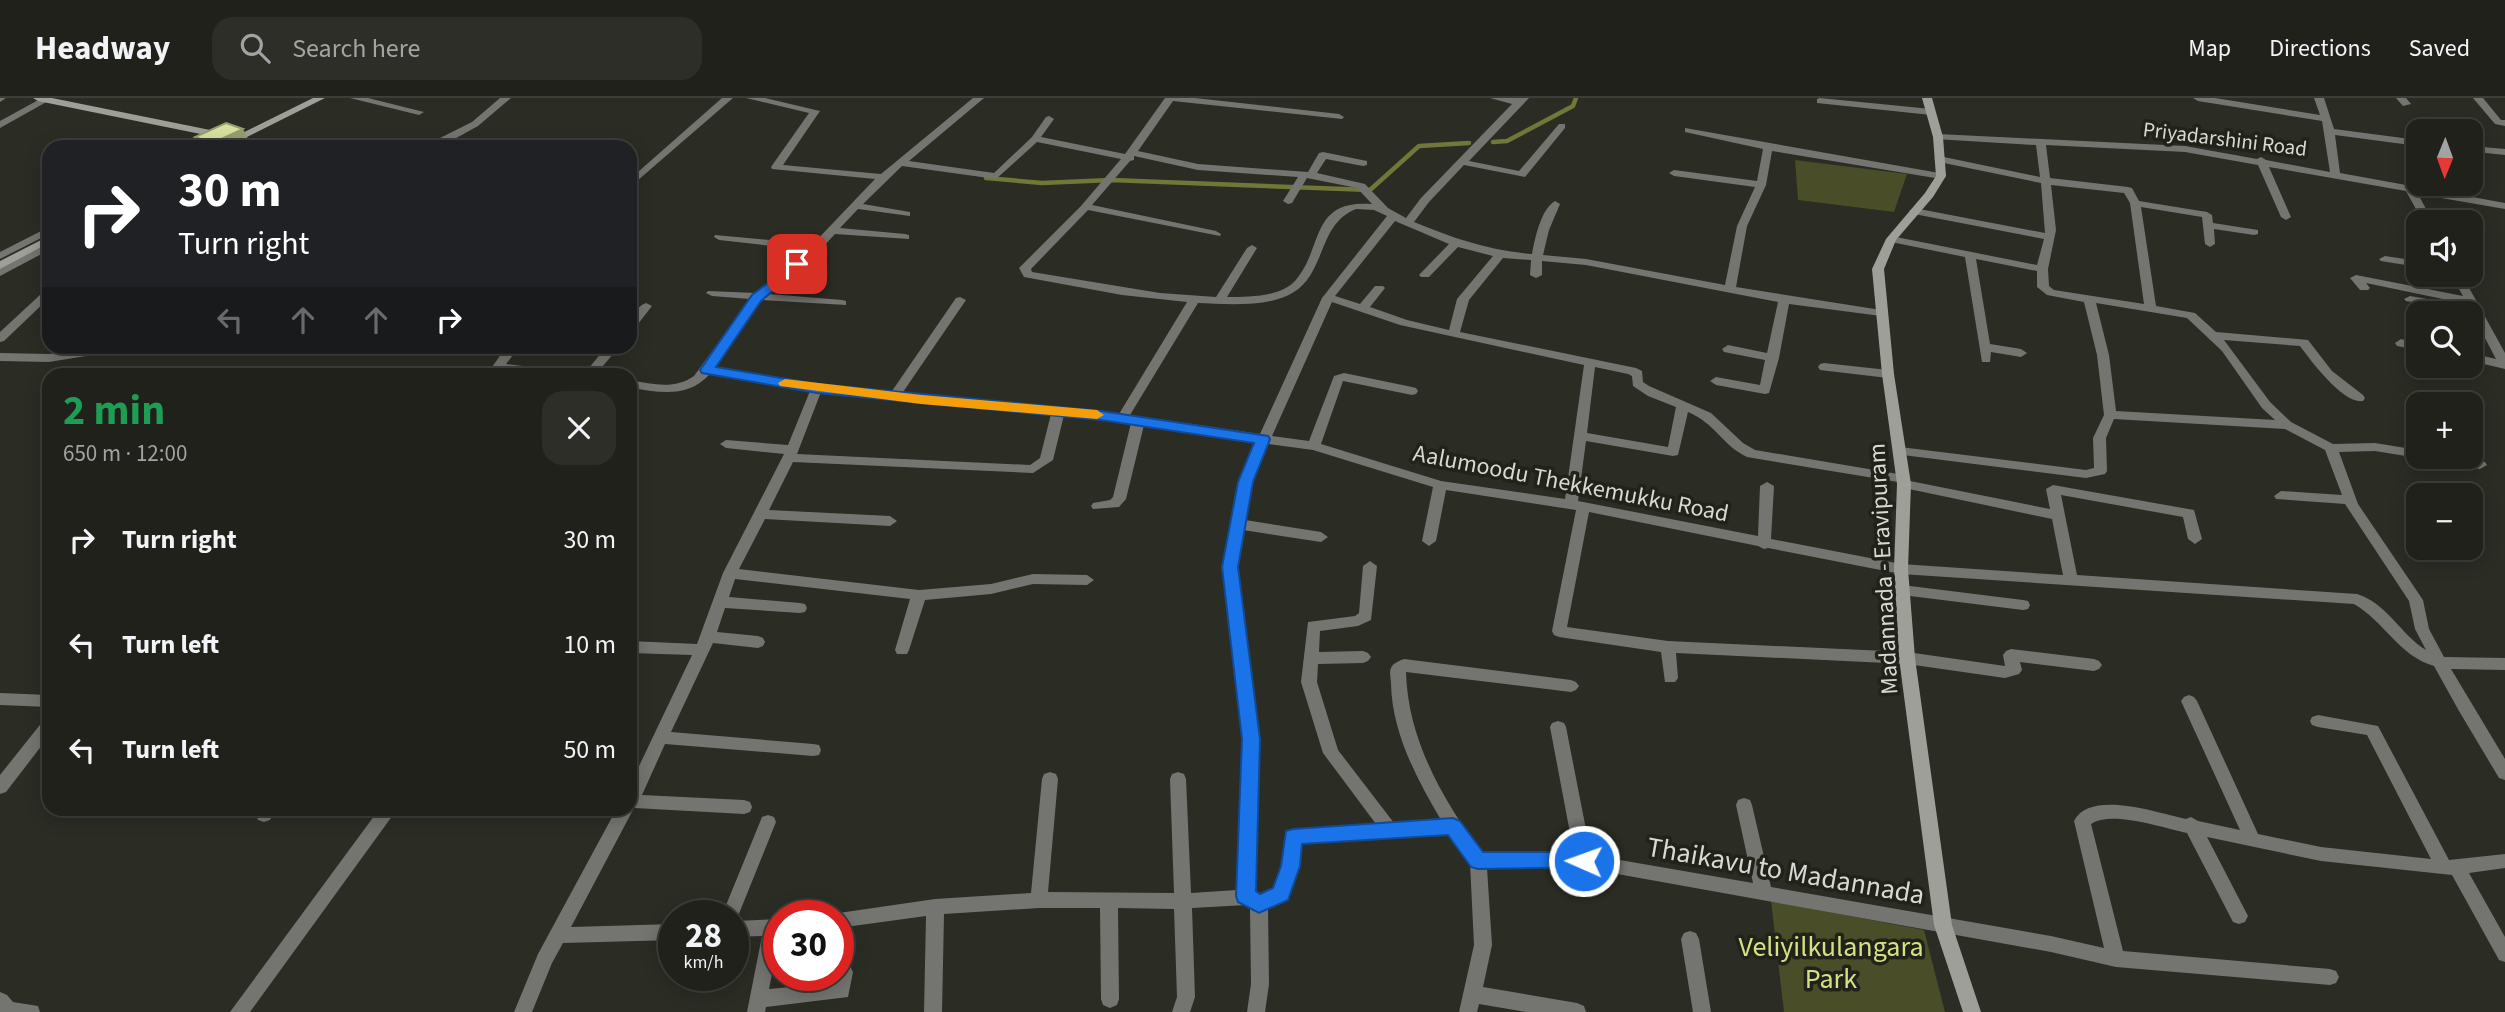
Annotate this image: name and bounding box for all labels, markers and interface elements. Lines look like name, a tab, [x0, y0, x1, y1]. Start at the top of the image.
search box	[212, 17, 702, 80]
text: Headway	[35, 25, 170, 72]
icon: search	[236, 29, 274, 67]
text: Search here	[292, 30, 420, 67]
text: Map	[2188, 31, 2231, 66]
text: Directions	[2269, 31, 2371, 66]
text: Saved	[2409, 31, 2470, 66]
street label: Priyadarshini Road	[2141, 114, 2309, 164]
north arrow	[2406, 119, 2483, 196]
map controls	[2406, 119, 2483, 560]
text: 30 m	[178, 156, 282, 226]
icon: right	[63, 168, 154, 259]
button: sound	[2406, 210, 2483, 287]
text: Turn right	[178, 221, 309, 267]
pin	[767, 234, 827, 294]
icon: arrive	[778, 245, 816, 283]
icon: left	[211, 301, 249, 339]
icon: ahead	[284, 301, 322, 339]
icon: ahead	[357, 301, 395, 339]
icon: right	[430, 301, 468, 339]
button: search	[2406, 301, 2483, 378]
text: 2 min	[63, 381, 165, 441]
button: close	[542, 391, 616, 465]
button: +	[2406, 392, 2483, 469]
street label: Aalumoodu Thekkemukku Road	[1410, 436, 1732, 531]
text: 650 m · 12:00	[63, 437, 187, 470]
street label: Madannada - Eravipuram	[1859, 442, 1908, 695]
button: −	[2406, 483, 2483, 560]
icon: right	[63, 521, 101, 559]
text: Turn right	[122, 521, 237, 558]
text: 30 m	[563, 521, 616, 558]
icon: left	[63, 626, 101, 664]
text: Turn left	[122, 626, 219, 663]
text: 10 m	[563, 626, 616, 663]
icon: left	[63, 731, 101, 769]
text: Turn left	[122, 731, 219, 768]
text: 50 m	[563, 731, 616, 768]
position arrow	[1547, 824, 1621, 898]
street label: Thaikavu to Madannada	[1644, 827, 1928, 915]
speed limit sign: 30	[763, 900, 854, 991]
text: 28	[685, 911, 722, 961]
park label: Veliyilkulangara Park	[1738, 927, 1924, 999]
text: km/h	[684, 950, 723, 975]

